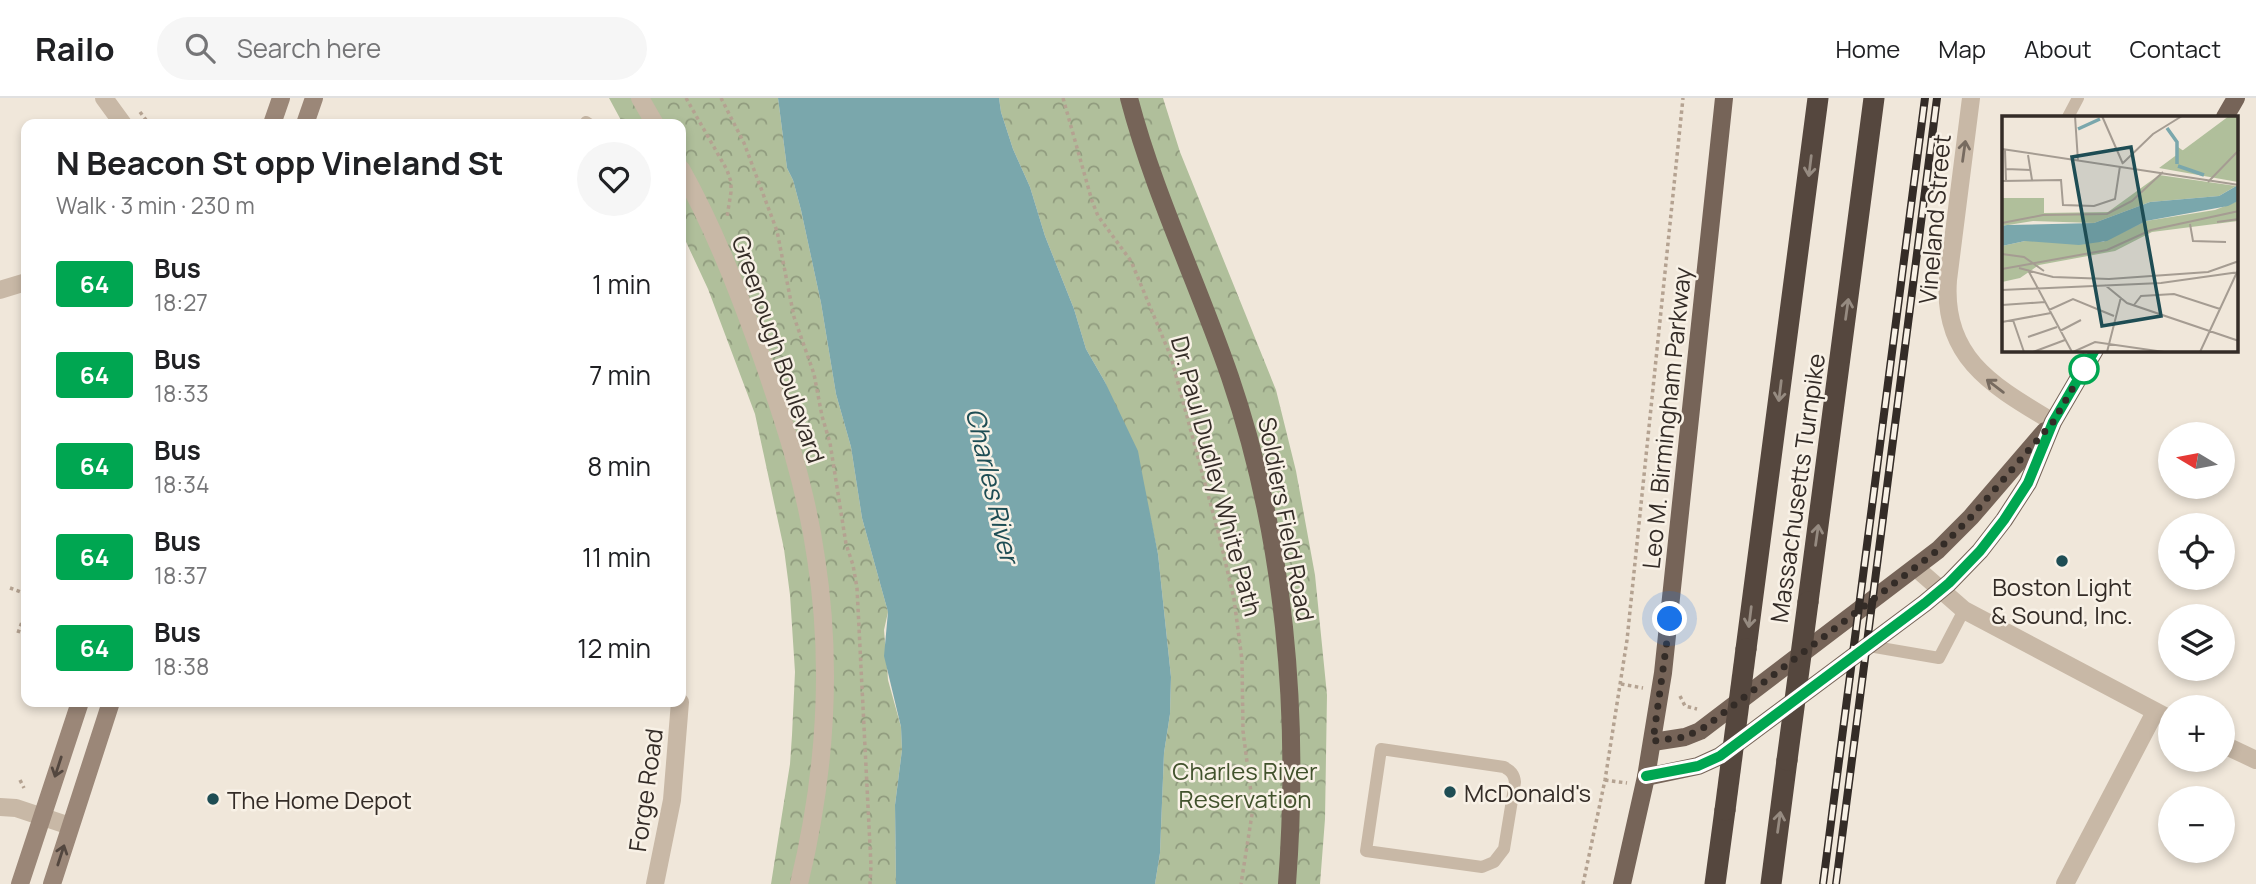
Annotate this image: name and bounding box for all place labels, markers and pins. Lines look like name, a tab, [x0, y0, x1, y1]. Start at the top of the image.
unlabelled marker	[2069, 354, 2099, 384]
marker: Boston Light & Sound, Inc.	[2054, 553, 2070, 569]
place label: Boston Light & Sound, Inc.	[1991, 570, 2133, 631]
place label: McDonald's	[1464, 776, 1591, 809]
place label: The Home Depot	[227, 783, 412, 816]
marker: McDonald's	[1442, 784, 1458, 800]
marker: The Home Depot	[205, 791, 221, 807]

